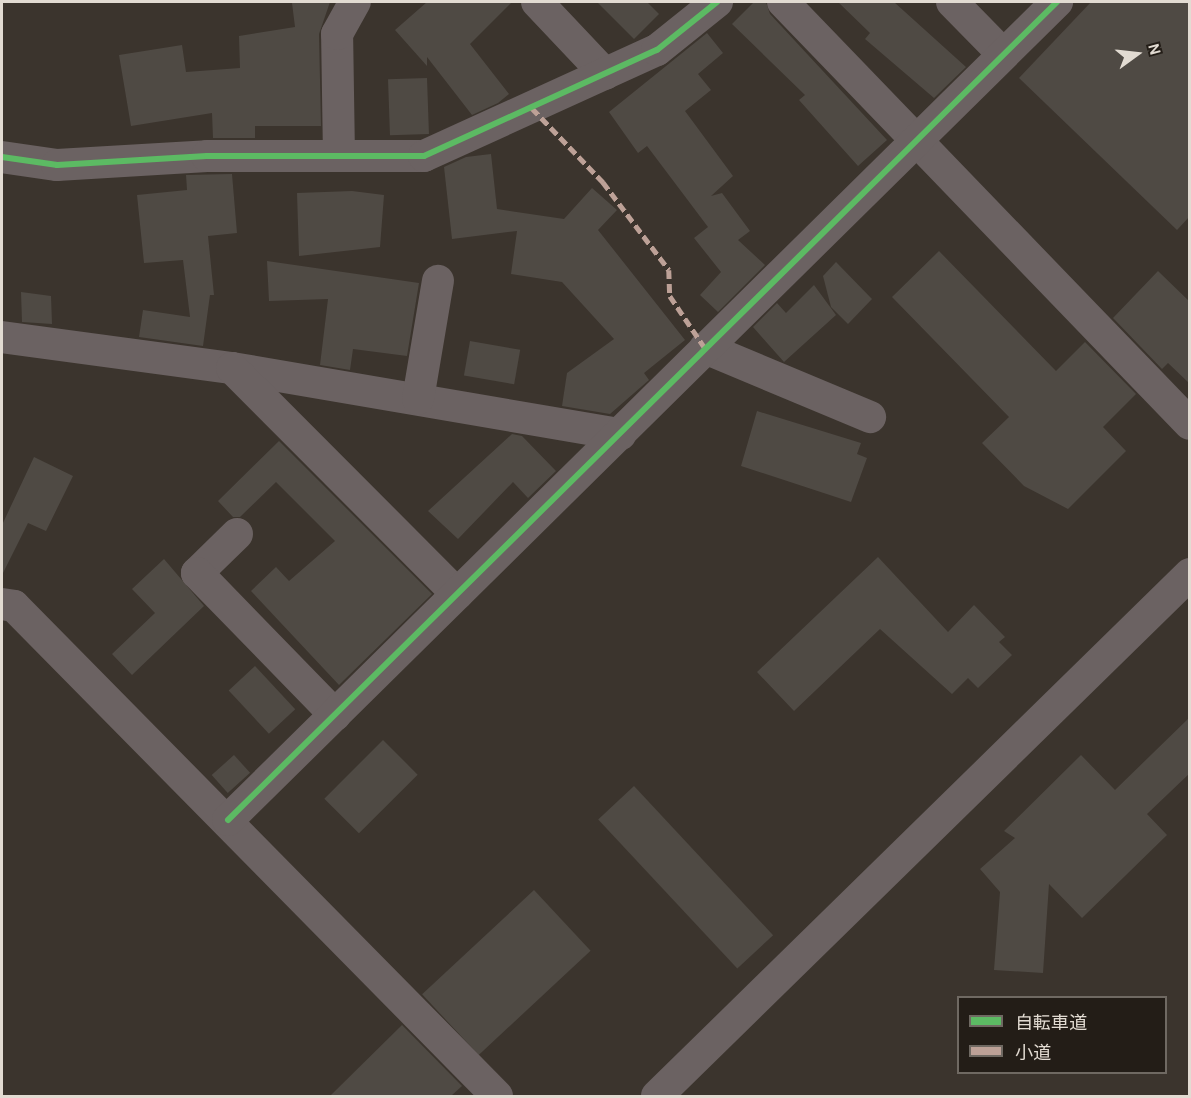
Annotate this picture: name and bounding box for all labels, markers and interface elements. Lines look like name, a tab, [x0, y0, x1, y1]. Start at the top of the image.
north arrow	[1107, 24, 1167, 84]
text: N	[1144, 41, 1166, 57]
legend	[957, 996, 1167, 1074]
text: 自転車道	[1015, 1012, 1087, 1034]
text: 小道	[1015, 1042, 1051, 1064]

